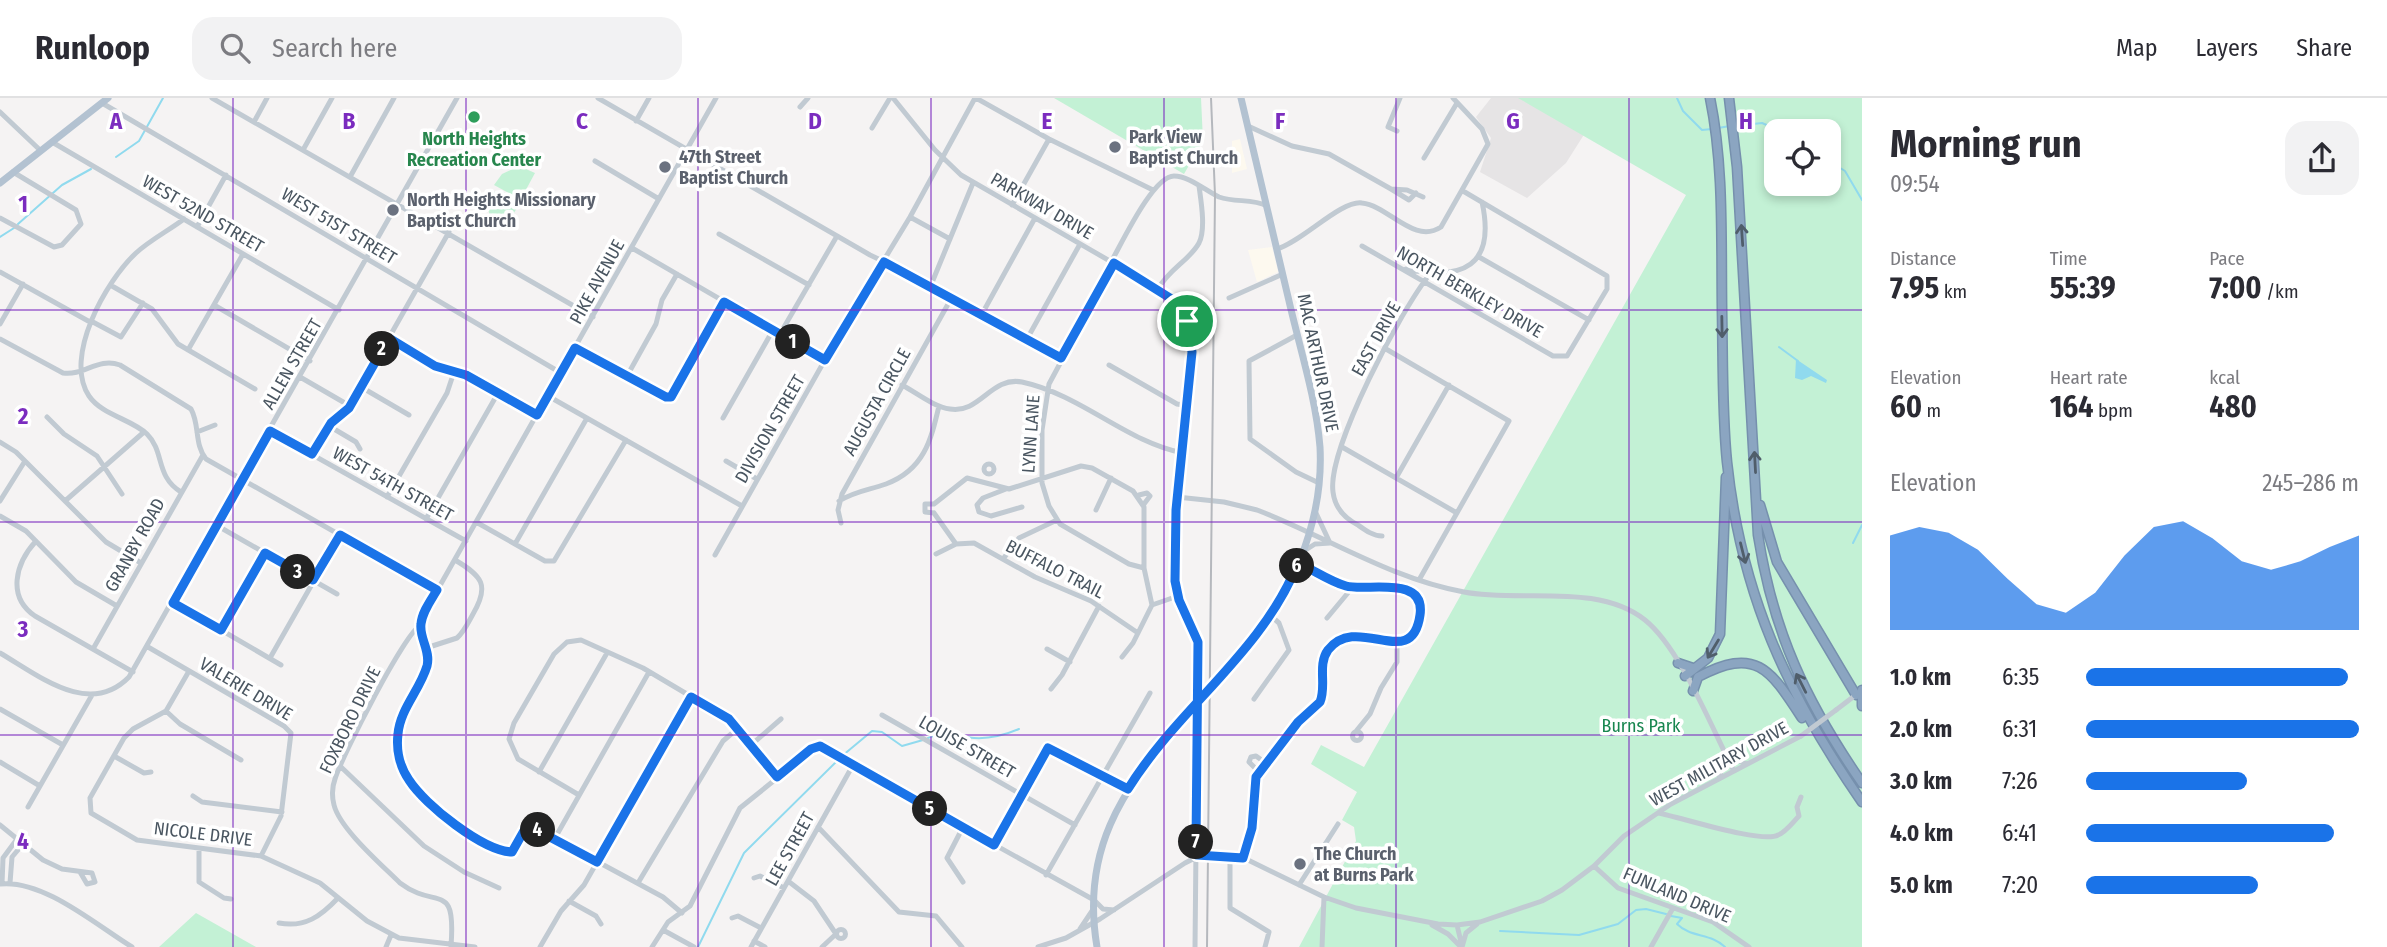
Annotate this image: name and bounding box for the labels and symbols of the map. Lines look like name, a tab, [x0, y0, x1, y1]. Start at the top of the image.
text: A	[109, 107, 123, 135]
text: B	[343, 107, 356, 135]
text: C	[576, 107, 588, 135]
text: D	[808, 107, 822, 135]
text: E	[1042, 107, 1053, 135]
text: F	[1275, 107, 1285, 135]
text: G	[1506, 107, 1520, 135]
text: H	[1739, 107, 1753, 135]
marker: North Heights Recreation Center	[466, 109, 482, 125]
place label: Park View Baptist Church	[1129, 126, 1238, 169]
place label: North Heights Recreation Center	[407, 128, 541, 171]
marker: Park View Baptist Church	[1107, 139, 1123, 155]
place label: 47th Street Baptist Church	[679, 146, 788, 189]
marker: 47th Street Baptist Church	[657, 159, 673, 175]
street label: PARKWAY DRIVE	[987, 168, 1097, 244]
street label: WEST 52ND STREET	[138, 170, 268, 258]
street label: WEST 51ST STREET	[278, 183, 401, 269]
place label: North Heights Missionary Baptist Church	[407, 189, 596, 232]
text: 1	[18, 190, 28, 218]
marker: North Heights Missionary Baptist Church	[385, 202, 401, 218]
one-way arrow	[1735, 224, 1748, 247]
street label: PIKE AVENUE	[565, 236, 629, 328]
street label: NORTH BERKLEY DRIVE	[1393, 241, 1547, 343]
pin	[1157, 291, 1217, 351]
street label: MAC ARTHUR DRIVE	[1293, 292, 1343, 434]
street label: EAST DRIVE	[1347, 298, 1405, 380]
street label: ALLEN STREET	[257, 314, 327, 413]
one-way arrow	[1716, 315, 1729, 338]
pin: 1	[776, 324, 810, 360]
pin: 2	[364, 331, 400, 366]
street label: AUGUSTA CIRCLE	[838, 344, 916, 460]
street label: DIVISION STREET	[730, 371, 810, 487]
street label: LYNN LANE	[1017, 394, 1045, 474]
text: 2	[17, 402, 29, 430]
street label: WEST 54TH STREET	[329, 442, 458, 526]
one-way arrow	[1748, 451, 1761, 474]
street label: GRANBY ROAD	[100, 494, 170, 596]
street label: BUFFALO TRAIL	[1002, 535, 1108, 603]
one-way arrow	[1736, 541, 1750, 564]
pin: 6	[1280, 548, 1314, 584]
pin: 3	[280, 554, 316, 589]
text: 3	[17, 615, 29, 643]
one-way arrow	[1706, 638, 1720, 658]
street label: VALERIE DRIVE	[196, 653, 296, 725]
street label: FOXBORO DRIVE	[315, 663, 385, 777]
one-way arrow	[1794, 673, 1807, 694]
street label: LOUISE STREET	[915, 711, 1020, 784]
park label: Burns Park	[1602, 715, 1681, 737]
street label: WEST MILITARY DRIVE	[1646, 717, 1792, 811]
pin: 5	[912, 792, 948, 826]
street label: LEE STREET	[761, 808, 820, 890]
pin: 4	[520, 812, 556, 848]
street label: NICOLE DRIVE	[153, 817, 253, 851]
pin: 7	[1178, 824, 1214, 860]
text: 4	[17, 827, 29, 855]
place label: The Church at Burns Park	[1314, 843, 1415, 886]
marker: The Church at Burns Park	[1292, 856, 1308, 872]
street label: FUNLAND DRIVE	[1620, 862, 1734, 928]

